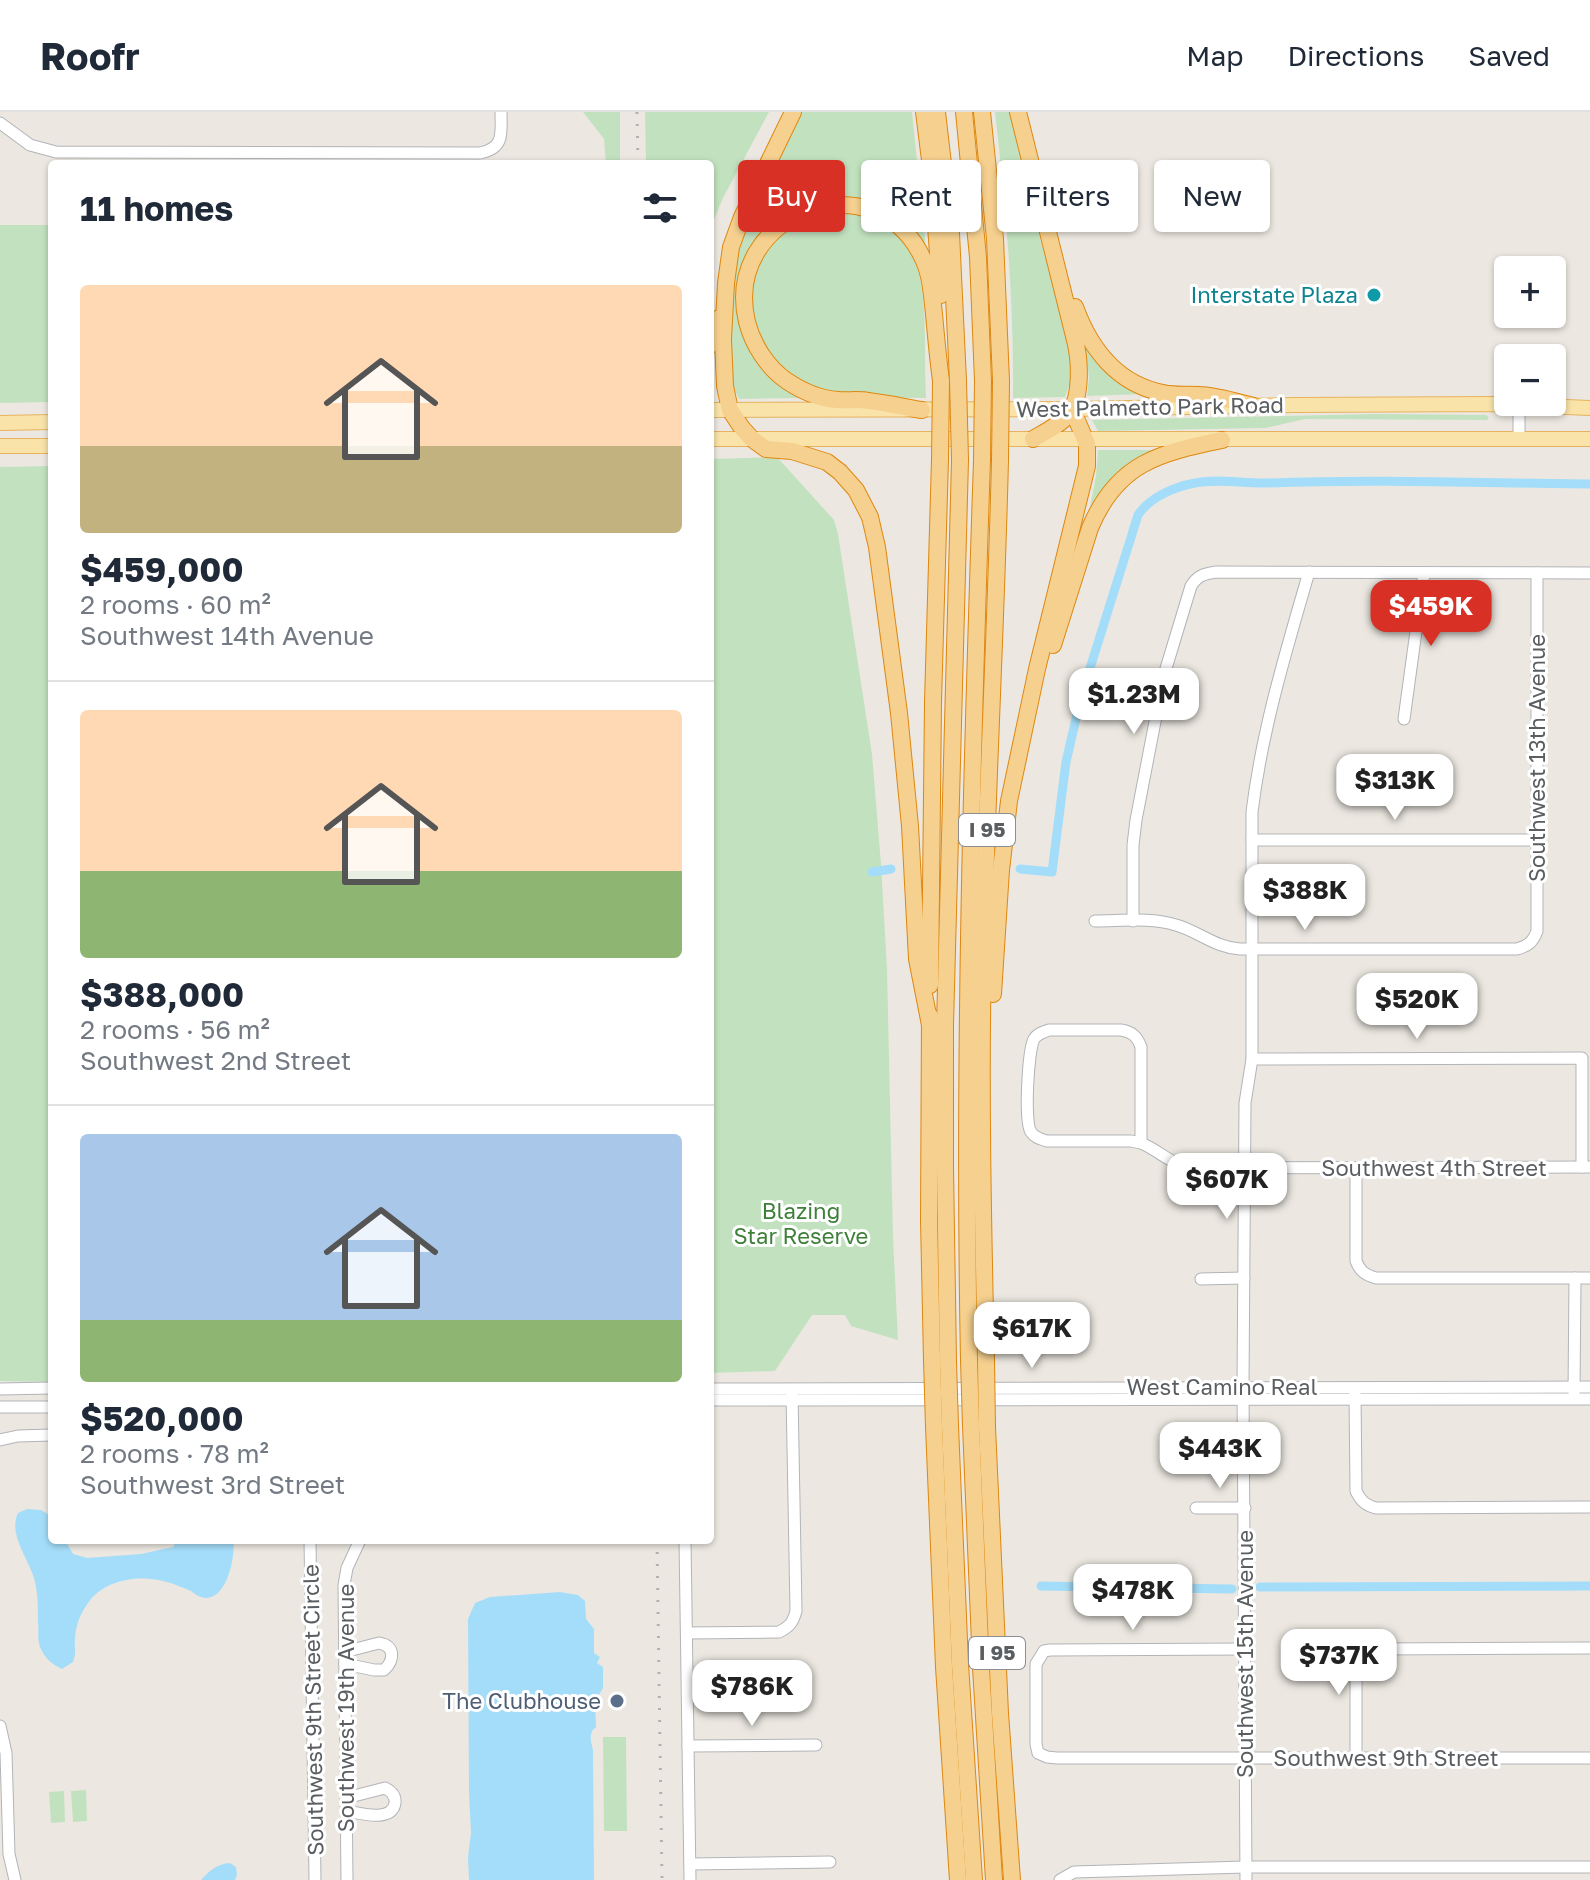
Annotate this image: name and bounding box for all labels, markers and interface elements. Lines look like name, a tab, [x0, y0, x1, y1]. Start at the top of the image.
text: Roofr	[40, 33, 140, 78]
text: Map	[1186, 39, 1243, 72]
text: Directions	[1287, 39, 1424, 72]
text: Saved	[1468, 39, 1550, 72]
chip: Buy	[738, 160, 845, 232]
chip: Rent	[861, 160, 981, 232]
chip: Filters	[997, 160, 1138, 232]
chip: New	[1154, 160, 1270, 232]
icon: filters	[638, 186, 682, 230]
text: 11 homes	[80, 188, 233, 228]
map controls	[1494, 256, 1566, 416]
button: +	[1494, 256, 1566, 328]
place label: Interstate Plaza	[1190, 281, 1358, 308]
marker: Interstate Plaza	[1365, 286, 1383, 304]
icon: home	[309, 337, 453, 481]
button: −	[1494, 344, 1566, 416]
street label: West Palmetto Park Road	[1016, 391, 1284, 422]
text: $459,000	[80, 549, 244, 589]
pin: $459K	[1375, 580, 1487, 648]
text: 2 rooms · 60 m²	[80, 589, 271, 620]
text: $459K	[1389, 590, 1473, 621]
text: Southwest 14th Avenue	[80, 620, 374, 651]
street label: Southwest 13th Avenue	[1523, 634, 1550, 882]
pin: $1.23M	[1069, 668, 1199, 736]
text: $1.23M	[1087, 678, 1181, 709]
pin: $313K	[1339, 754, 1451, 822]
icon: home	[309, 762, 453, 906]
text: $313K	[1354, 764, 1436, 795]
road number: I 95	[959, 814, 1015, 846]
pin: $388K	[1249, 864, 1361, 932]
text: $388K	[1262, 874, 1348, 905]
pin: $520K	[1361, 973, 1473, 1041]
text: $388,000	[80, 974, 244, 1014]
text: $520K	[1375, 983, 1459, 1014]
text: 2 rooms · 56 m²	[80, 1014, 270, 1045]
text: Southwest 2nd Street	[80, 1045, 351, 1076]
pin: $607K	[1171, 1153, 1283, 1221]
street label: Southwest 4th Street	[1321, 1154, 1547, 1181]
text: $607K	[1185, 1163, 1269, 1194]
icon: home	[309, 1186, 453, 1330]
park label: Blazing Star Reserve	[734, 1197, 868, 1249]
pin: $617K	[976, 1302, 1088, 1370]
text: $617K	[992, 1312, 1072, 1343]
street label: West Camino Real	[1127, 1373, 1317, 1400]
text: $520,000	[80, 1398, 244, 1438]
pin: $443K	[1164, 1422, 1276, 1490]
text: $443K	[1178, 1432, 1262, 1463]
text: 2 rooms · 78 m²	[80, 1438, 269, 1469]
text: Southwest 3rd Street	[80, 1469, 345, 1500]
street label: Southwest 15th Avenue	[1231, 1530, 1258, 1778]
street label: Southwest 9th Street Circle	[296, 1564, 329, 1856]
pin: $478K	[1077, 1564, 1189, 1632]
text: $478K	[1091, 1574, 1175, 1605]
street label: Southwest 19th Avenue	[332, 1584, 359, 1832]
pin: $737K	[1283, 1629, 1395, 1697]
road number: I 95	[969, 1637, 1025, 1669]
text: $737K	[1299, 1639, 1379, 1670]
pin: $786K	[696, 1660, 808, 1728]
text: $786K	[710, 1670, 794, 1701]
place label: The Clubhouse	[442, 1687, 601, 1714]
marker: The Clubhouse	[608, 1692, 626, 1710]
street label: Southwest 9th Street	[1273, 1744, 1499, 1771]

